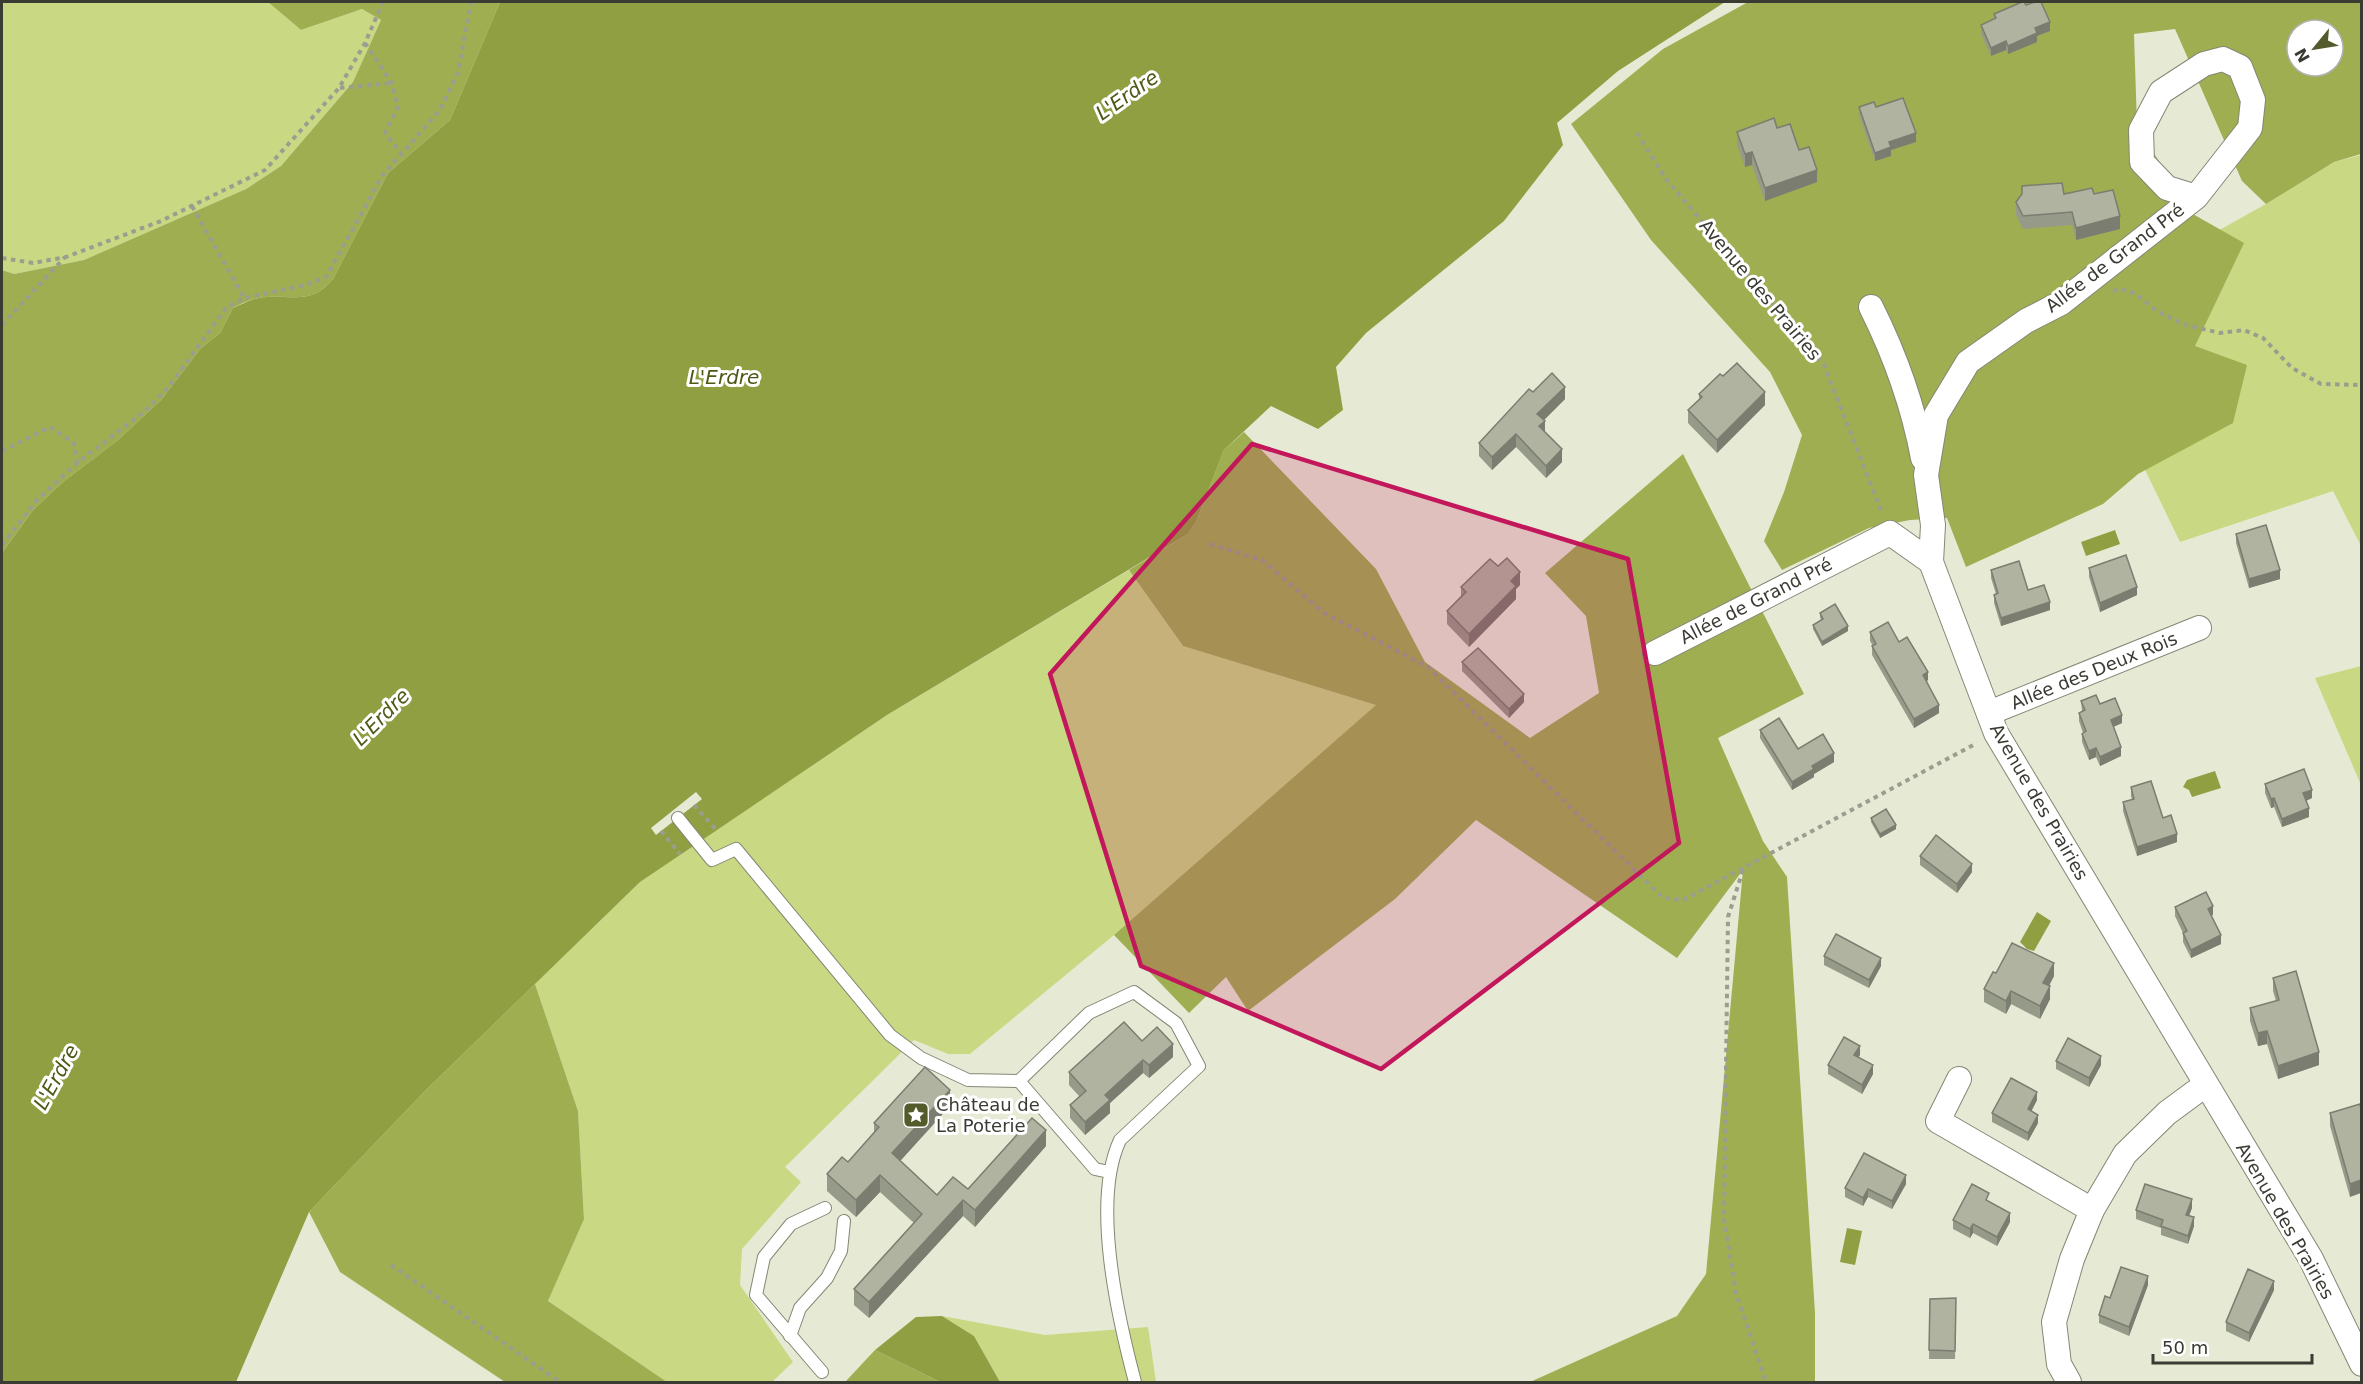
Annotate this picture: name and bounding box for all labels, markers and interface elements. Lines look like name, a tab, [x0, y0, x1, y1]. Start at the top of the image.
north arrow	[2285, 18, 2345, 78]
text: N	[2291, 45, 2314, 66]
water label: L'Erdre	[1091, 65, 1163, 125]
street label: Allée de Grand Pré	[2041, 199, 2188, 317]
street label: Avenue des Prairies	[1695, 215, 1825, 364]
water label: L'Erdre	[689, 365, 759, 389]
street label: Allée de Grand Pré	[1676, 553, 1835, 648]
street label: Allée des Deux Rois	[2008, 628, 2180, 714]
water label: L'Erdre	[348, 684, 414, 750]
street label: Avenue des Prairies	[1986, 720, 2093, 884]
water label: L'Erdre	[28, 1040, 84, 1114]
place label: Château de La Poterie	[936, 1094, 1040, 1136]
place icon: Château de La Poterie	[901, 1100, 931, 1130]
street label: Avenue des Prairies	[2232, 1139, 2339, 1303]
scale bar	[2153, 1327, 2312, 1365]
text: 50 m	[2162, 1337, 2208, 1358]

